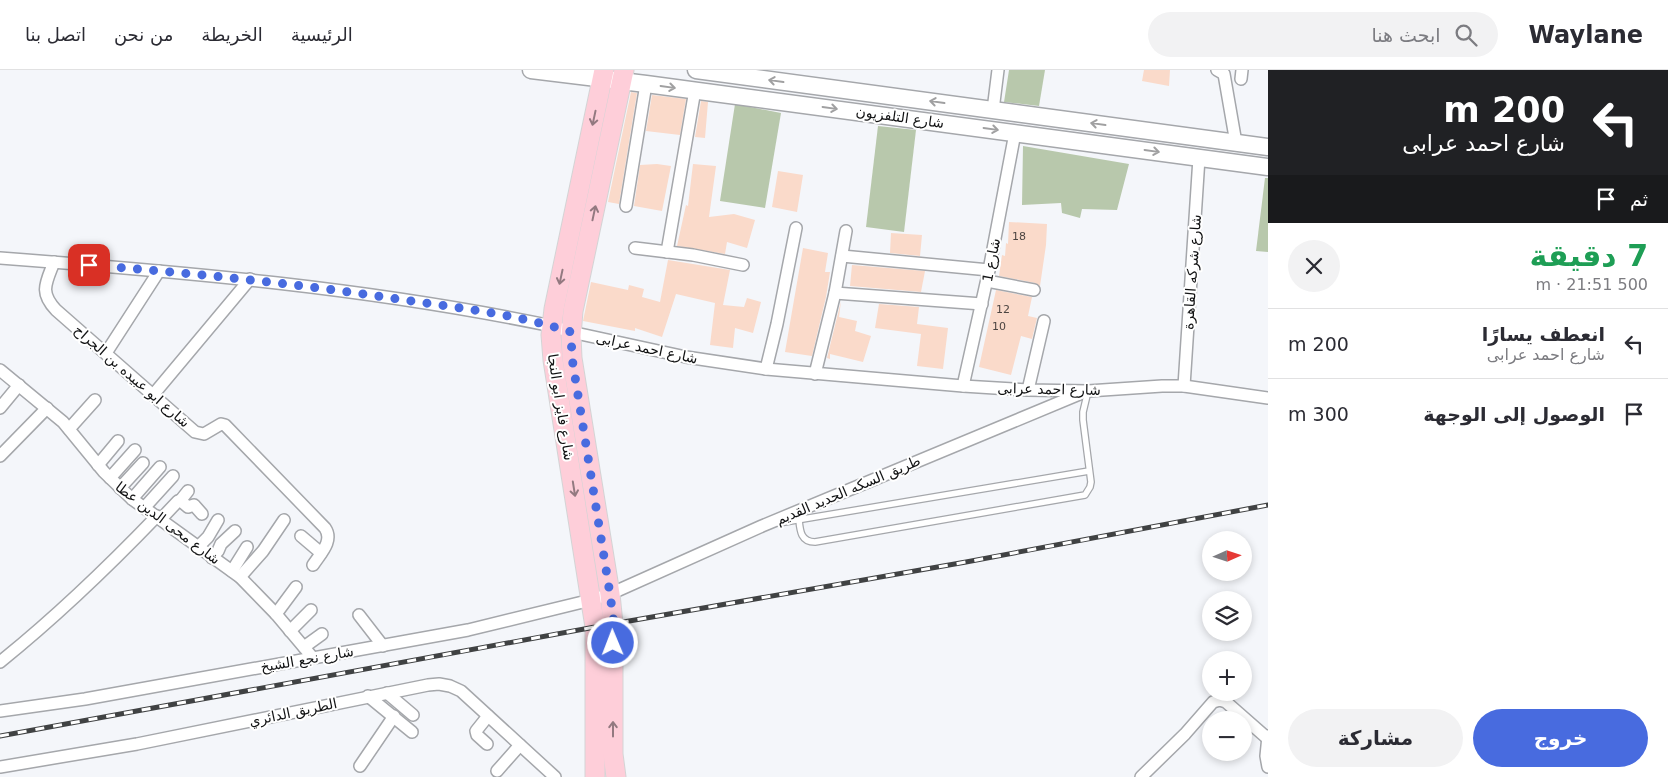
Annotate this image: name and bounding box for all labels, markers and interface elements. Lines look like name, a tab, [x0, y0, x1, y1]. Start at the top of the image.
search box	[1148, 12, 1498, 57]
icon: search	[1452, 21, 1480, 49]
text: Waylane	[1528, 21, 1643, 49]
text: اتصل بنا	[25, 24, 86, 45]
text: من نحن	[114, 24, 173, 45]
text: الخريطة	[201, 24, 263, 45]
text: الرئيسية	[291, 24, 353, 45]
text: ابحث هنا	[1371, 24, 1440, 46]
one-way arrow	[769, 76, 785, 86]
one-way arrow	[660, 82, 676, 92]
text: 200 m	[1443, 90, 1565, 130]
icon: left	[1583, 90, 1648, 155]
one-way arrow	[930, 97, 946, 107]
one-way arrow	[821, 103, 837, 113]
street label: شارع التلفزيون	[855, 103, 945, 132]
one-way arrow	[589, 109, 599, 125]
one-way arrow	[1091, 119, 1107, 129]
one-way arrow	[982, 125, 998, 135]
text: شارع احمد عرابى	[1402, 131, 1565, 156]
one-way arrow	[1143, 146, 1159, 156]
icon: arrive	[1592, 185, 1620, 213]
text: ثم	[1630, 188, 1648, 210]
one-way arrow	[589, 206, 599, 222]
street label: شارع شركه القاهرة	[1180, 214, 1205, 330]
house number: 18	[1012, 230, 1026, 243]
street label: شارع 1	[979, 237, 1004, 284]
text: 7 دقيقة	[1530, 238, 1648, 273]
button: close	[1288, 240, 1340, 292]
pin	[68, 244, 110, 286]
icon: arrive	[75, 251, 103, 279]
one-way arrow	[556, 268, 565, 284]
text: 500 m · 21:51	[1535, 275, 1648, 294]
house number: 12	[996, 303, 1010, 316]
house number: 10	[992, 320, 1006, 333]
street label: شارع ابو عبيده بن الجراح	[70, 321, 193, 431]
text: انعطف يسارًا	[1482, 323, 1605, 345]
street label: شارع احمد عرابى	[594, 329, 699, 368]
icon: left	[1620, 330, 1648, 358]
text: 200 m	[1288, 333, 1349, 355]
text: شارع احمد عرابى	[1487, 345, 1605, 364]
street label: شارع فايز ابو النجا	[544, 353, 577, 462]
street label: شارع احمد عرابى	[997, 380, 1101, 399]
icon: arrive	[1620, 400, 1648, 428]
text: 300 m	[1288, 403, 1349, 425]
text: الوصول إلى الوجهة	[1423, 403, 1605, 425]
street label: طريق السكه الحديد القديم	[773, 452, 923, 529]
street label: شارع محى الدين عطا	[112, 478, 223, 568]
one-way arrow	[569, 481, 579, 497]
north arrow	[1202, 531, 1252, 581]
map controls	[1202, 531, 1252, 761]
button: layers	[1202, 591, 1252, 641]
position arrow	[586, 616, 638, 668]
street label: شارع نجع الشيخ	[259, 643, 355, 676]
button: +	[1202, 651, 1252, 701]
street label: الطريق الدائري	[248, 695, 339, 730]
button: مشاركة	[1288, 709, 1463, 767]
button: خروج	[1473, 709, 1648, 767]
button: −	[1202, 711, 1252, 761]
one-way arrow	[608, 721, 618, 737]

